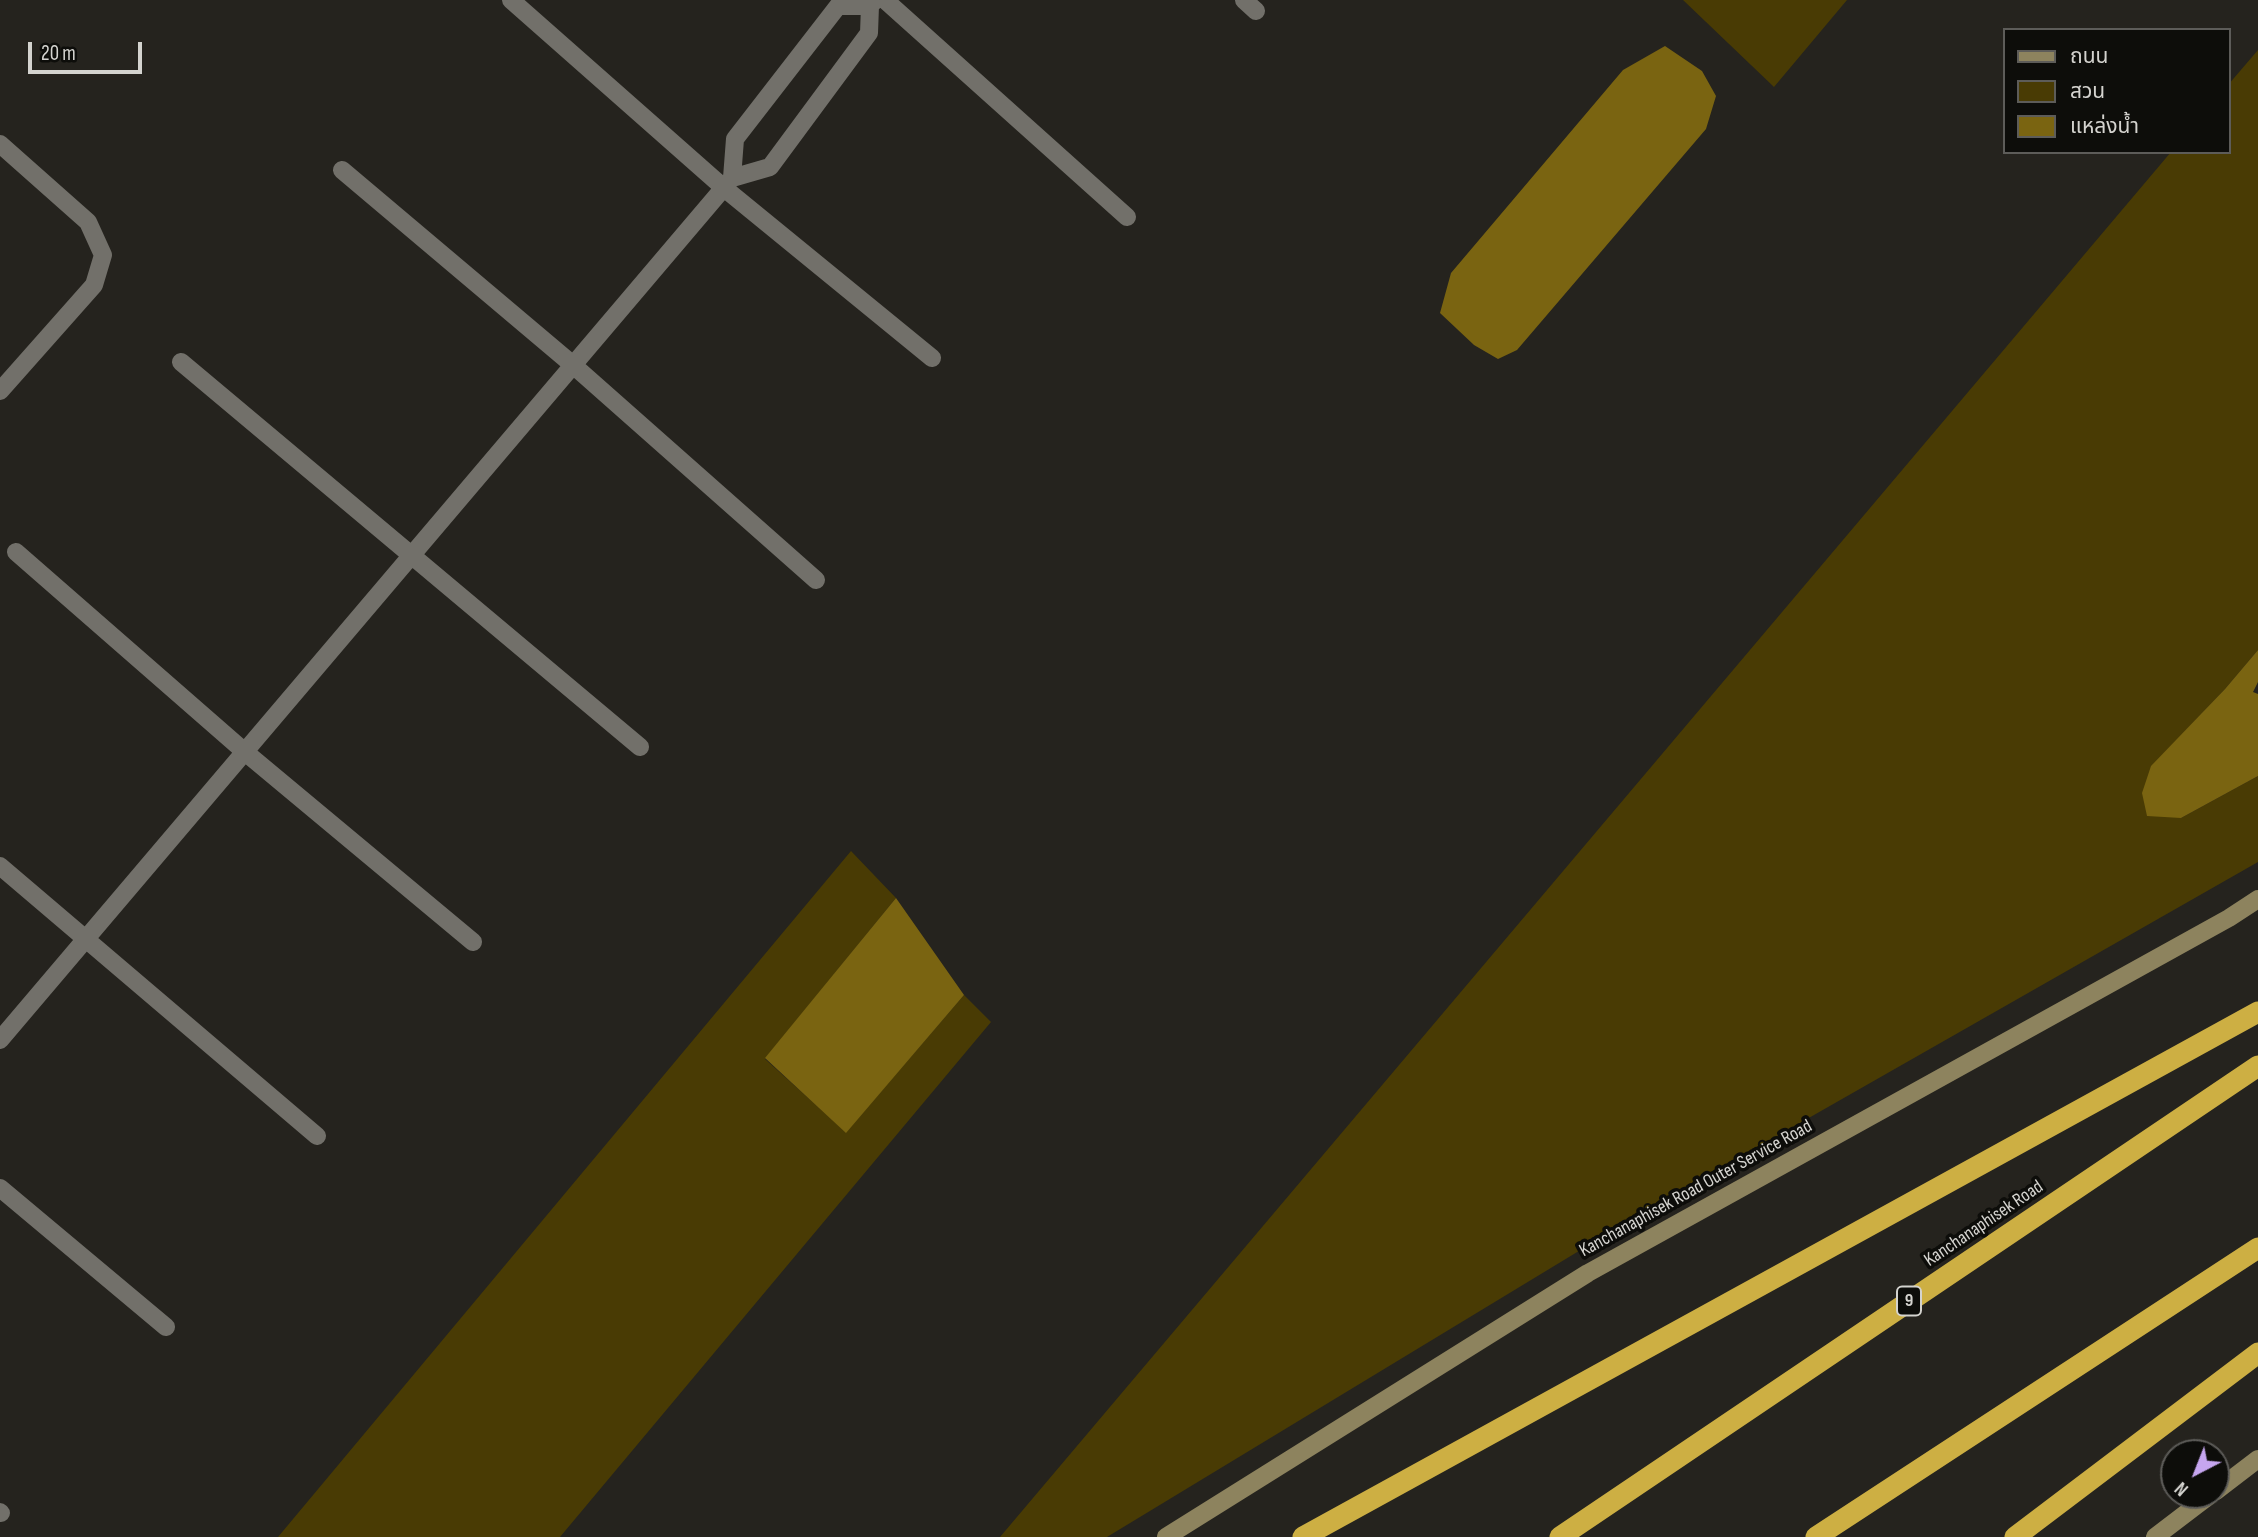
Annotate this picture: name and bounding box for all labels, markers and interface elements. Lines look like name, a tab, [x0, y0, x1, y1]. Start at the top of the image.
scale bar	[32, 28, 145, 72]
legend	[2002, 28, 2230, 154]
text: 20 m	[41, 41, 76, 66]
text: ถนน	[2070, 44, 2108, 69]
text: สวน	[2070, 79, 2105, 104]
text: แหล่งน้ำ	[2070, 114, 2139, 139]
street label: Kanchanaphisek Road Outer Service Road	[1576, 1115, 1816, 1263]
street label: Kanchanaphisek Road	[1920, 1176, 2048, 1272]
road number: 9	[1897, 1286, 1921, 1316]
north arrow	[2160, 1439, 2230, 1509]
text: N	[2170, 1477, 2193, 1500]

